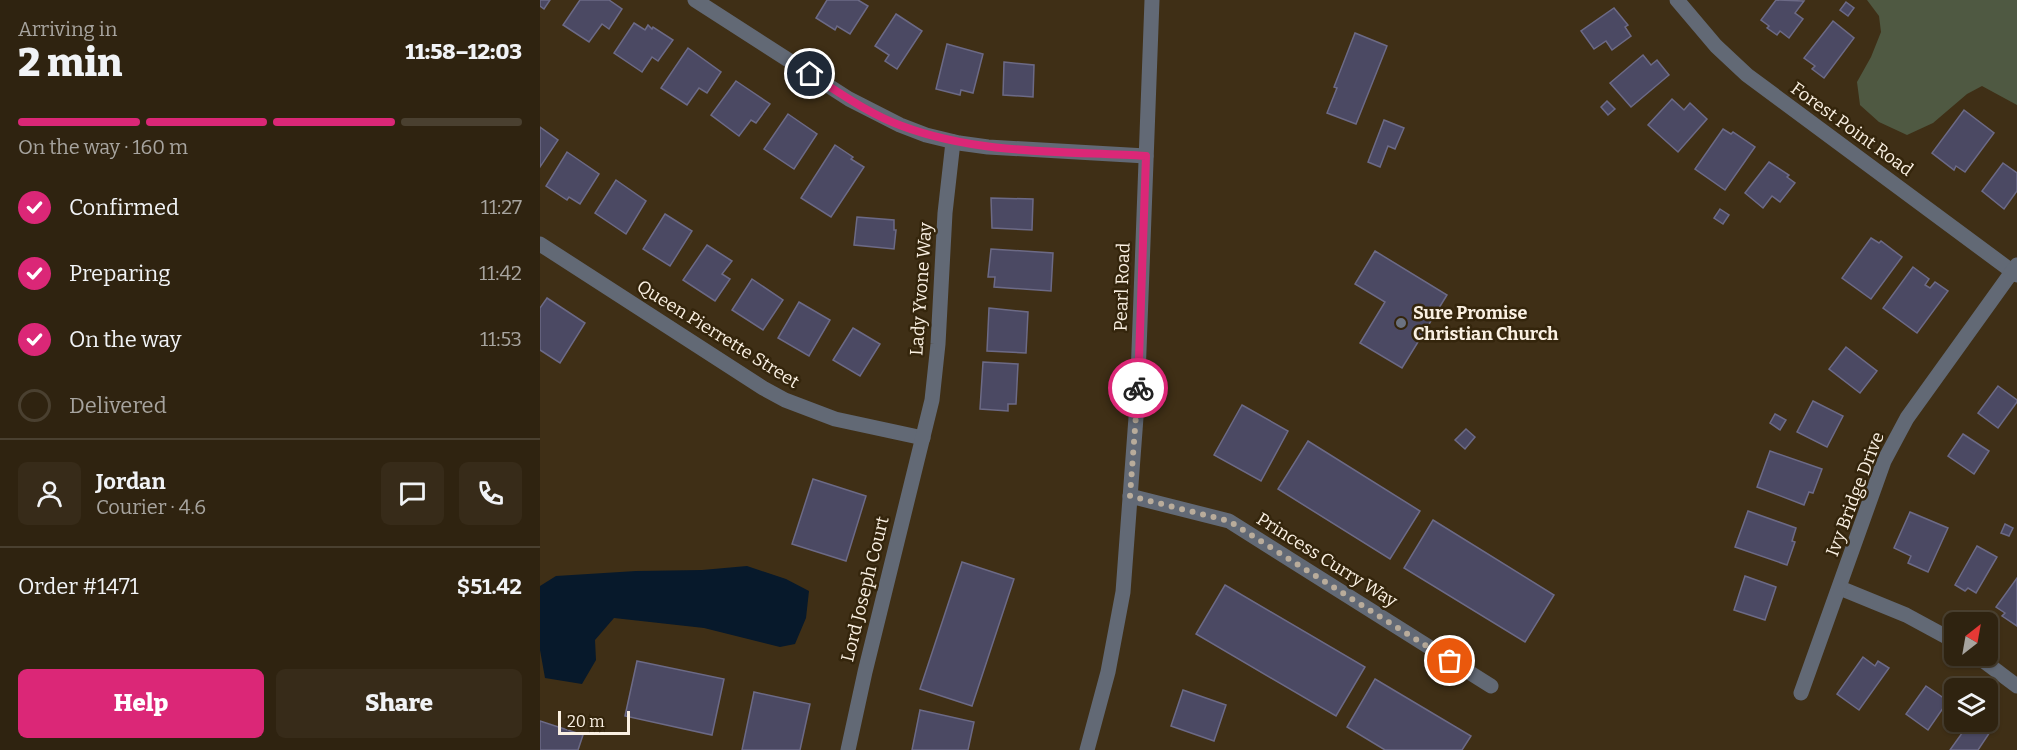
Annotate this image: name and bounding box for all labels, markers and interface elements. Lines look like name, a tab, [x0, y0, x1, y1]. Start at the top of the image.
text: Arriving in	[18, 17, 117, 41]
text: 11:58–12:03	[405, 38, 522, 65]
text: 2 min	[18, 40, 122, 86]
pin	[784, 48, 835, 99]
icon: home	[793, 57, 826, 90]
street label: Forest Point Road	[1787, 77, 1918, 181]
text: On the way · 160 m	[18, 135, 188, 159]
icon: check	[18, 191, 51, 224]
text: Confirmed	[69, 194, 179, 221]
text: 11:27	[481, 195, 522, 219]
street label: Lady Yvone Way	[905, 221, 937, 356]
street label: Pearl Road	[1109, 242, 1135, 332]
icon: check	[18, 257, 51, 290]
text: Preparing	[69, 260, 171, 287]
text: 11:42	[479, 261, 522, 285]
street label: Queen Pierrette Street	[633, 275, 804, 393]
place label: Sure Promise Christian Church	[1413, 302, 1559, 345]
marker: Sure Promise Christian Church	[1394, 316, 1408, 330]
icon: check	[18, 323, 51, 356]
text: On the way	[69, 326, 181, 353]
text: 11:53	[480, 327, 522, 351]
courier	[1108, 358, 1168, 418]
icon: bike	[1122, 372, 1155, 405]
text: Delivered	[69, 392, 167, 419]
street label: Ivy Bridge Drive	[1821, 429, 1889, 559]
button: person	[18, 462, 81, 525]
button: chat	[381, 462, 444, 525]
button: phone	[459, 462, 522, 525]
text: Jordan	[96, 468, 166, 495]
text: Courier · 4.6	[96, 495, 206, 519]
street label: Princess Curry Way	[1253, 508, 1402, 612]
street label: Lord Joseph Court	[836, 514, 894, 664]
text: Order #1471	[18, 573, 139, 600]
text: $51.42	[457, 573, 522, 600]
north arrow	[1944, 612, 1998, 666]
map controls	[1944, 612, 1998, 732]
pin	[1424, 635, 1475, 686]
icon: bag	[1433, 644, 1466, 677]
button: Help	[18, 669, 264, 738]
button: Share	[276, 669, 522, 738]
button: layers	[1944, 678, 1998, 732]
scale bar	[558, 708, 630, 736]
text: 20 m	[567, 712, 604, 731]

